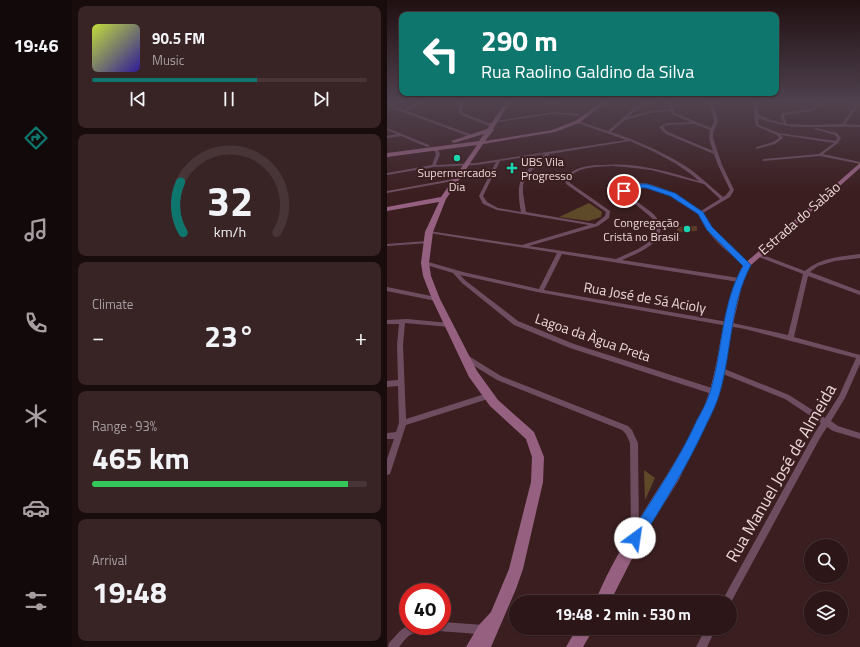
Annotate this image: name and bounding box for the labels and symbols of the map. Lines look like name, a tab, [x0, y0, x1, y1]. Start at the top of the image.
place label: UBS Vila Progresso	[521, 152, 572, 185]
marker: Supermercados Dia	[452, 153, 462, 163]
marker: UBS Vila Progresso	[506, 162, 518, 174]
place label: Supermercados Dia	[417, 163, 497, 196]
pin	[607, 174, 641, 208]
street label: Estrada do Sabão	[753, 176, 845, 260]
place label: Congregação Cristã no Brasil	[603, 213, 679, 246]
marker: Congregação Cristã no Brasil	[682, 224, 692, 234]
street label: Rua José de Sá Acioly	[582, 276, 708, 318]
street label: Lagoa da Àgua Preta	[532, 307, 654, 367]
street label: Rua Manuel José de Almeida	[719, 378, 843, 567]
position arrow	[614, 517, 656, 559]
speed limit sign: 40	[399, 583, 451, 635]

